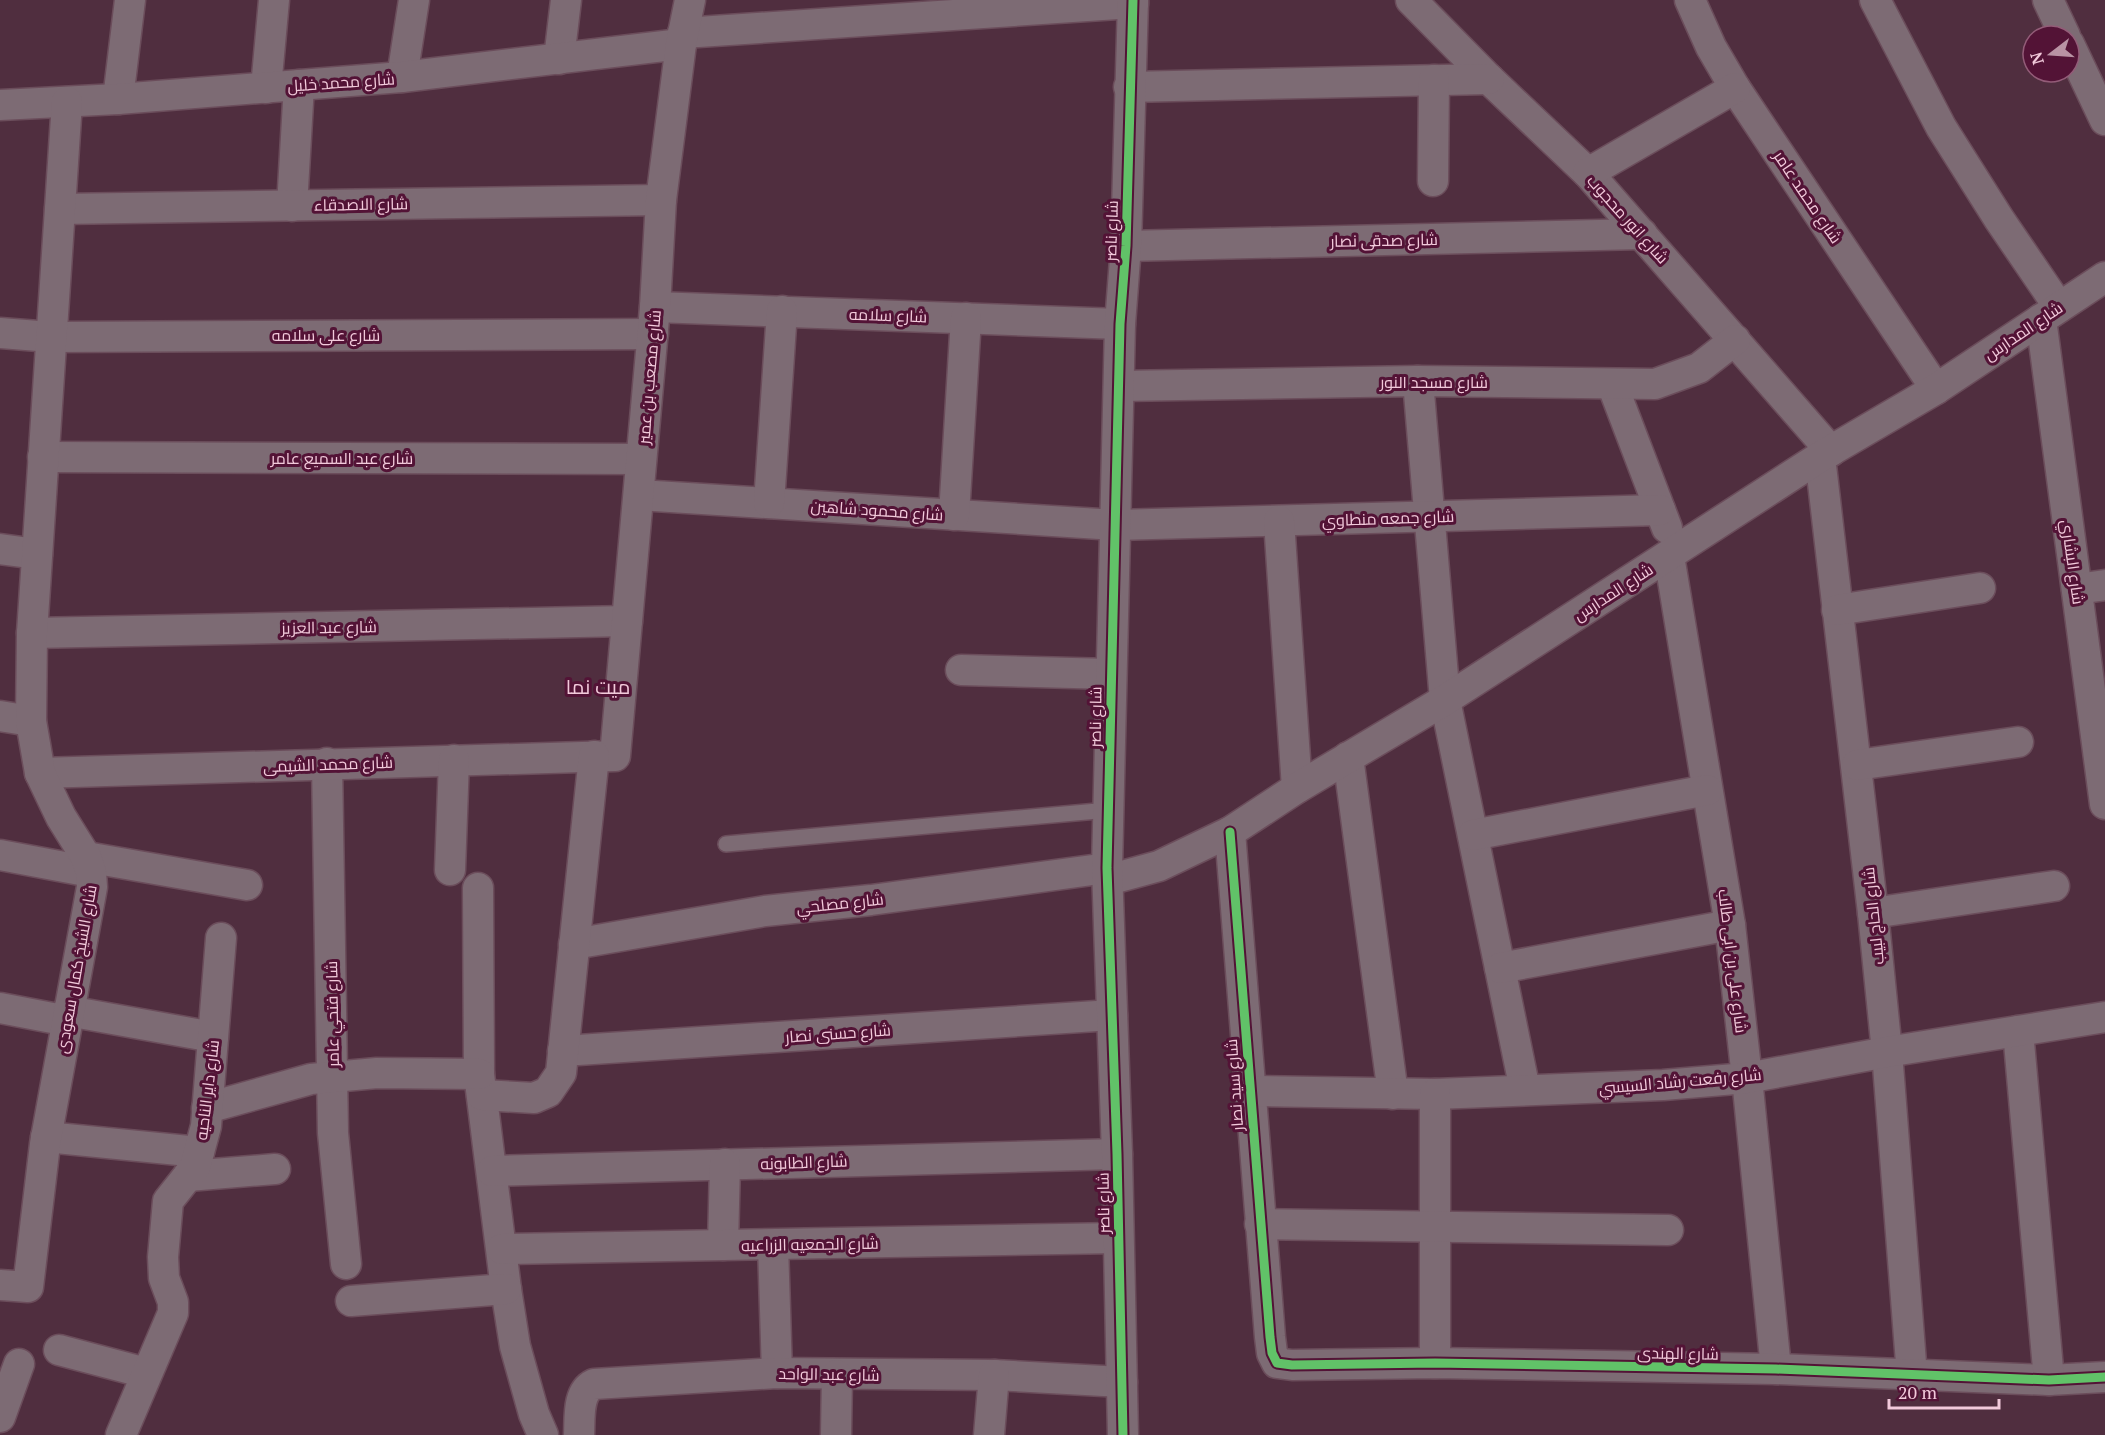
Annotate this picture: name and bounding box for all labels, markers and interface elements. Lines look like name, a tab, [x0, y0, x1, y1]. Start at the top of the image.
north arrow	[2021, 24, 2081, 84]
text: N	[2024, 49, 2049, 67]
street label: شارع محمد خليل	[286, 67, 396, 98]
street label: شارع محمد عامر	[1767, 146, 1847, 248]
street label: شارع انور محجوب	[1582, 170, 1674, 269]
street label: شارع الاصدقاء	[314, 192, 408, 217]
street label: شارع ناصر	[1099, 200, 1124, 263]
street label: شارع صدقى نصار	[1329, 228, 1438, 253]
street label: شارع المدارس	[1979, 296, 2067, 366]
street label: شارع سلامه	[848, 303, 928, 328]
street label: شارع مصعب بن عمير	[632, 309, 667, 446]
street label: شارع على سلامه	[272, 324, 380, 347]
street label: شارع مسجد النور	[1379, 371, 1488, 394]
street label: شارع عبد السميع عامر	[270, 447, 413, 470]
street label: شارع محمود شاهين	[810, 494, 944, 527]
street label: شارع جمعه منطاوي	[1321, 505, 1455, 534]
street label: شارع البشاري	[2053, 518, 2090, 606]
street label: شارع المدارس	[1569, 558, 1658, 627]
street label: شارع عبد العزيز	[280, 615, 377, 640]
district label: ميت نما	[566, 673, 630, 700]
street label: شارع ناصر	[1083, 686, 1108, 749]
street label: شارع محمد الشيمى	[263, 751, 393, 778]
street label: شارع الحاج لبيب	[1857, 866, 1890, 966]
street label: شارع الشيخ كمال سعودى	[50, 883, 103, 1055]
street label: شارع مصلحي	[795, 887, 885, 921]
street label: شارع على بن ابى طالب	[1712, 888, 1753, 1034]
street label: شارع فتحي عامر	[320, 961, 347, 1068]
street label: شارع حسنى نصار	[783, 1018, 892, 1049]
street label: شارع سيد نصار	[1220, 1038, 1249, 1133]
street label: شارع داير الناحيه	[190, 1039, 225, 1142]
street label: شارع رفعت رشاد السيسي	[1598, 1063, 1762, 1101]
street label: شارع الطابونه	[760, 1149, 848, 1176]
street label: شارع ناصر	[1091, 1172, 1116, 1235]
street label: شارع الجمعيه الزراعيه	[741, 1232, 879, 1257]
street label: شارع الهندى	[1637, 1341, 1719, 1366]
street label: شارع عبد الواحد	[778, 1362, 880, 1387]
scale bar	[1889, 1372, 1998, 1410]
text: 20 m	[1898, 1380, 1938, 1404]

